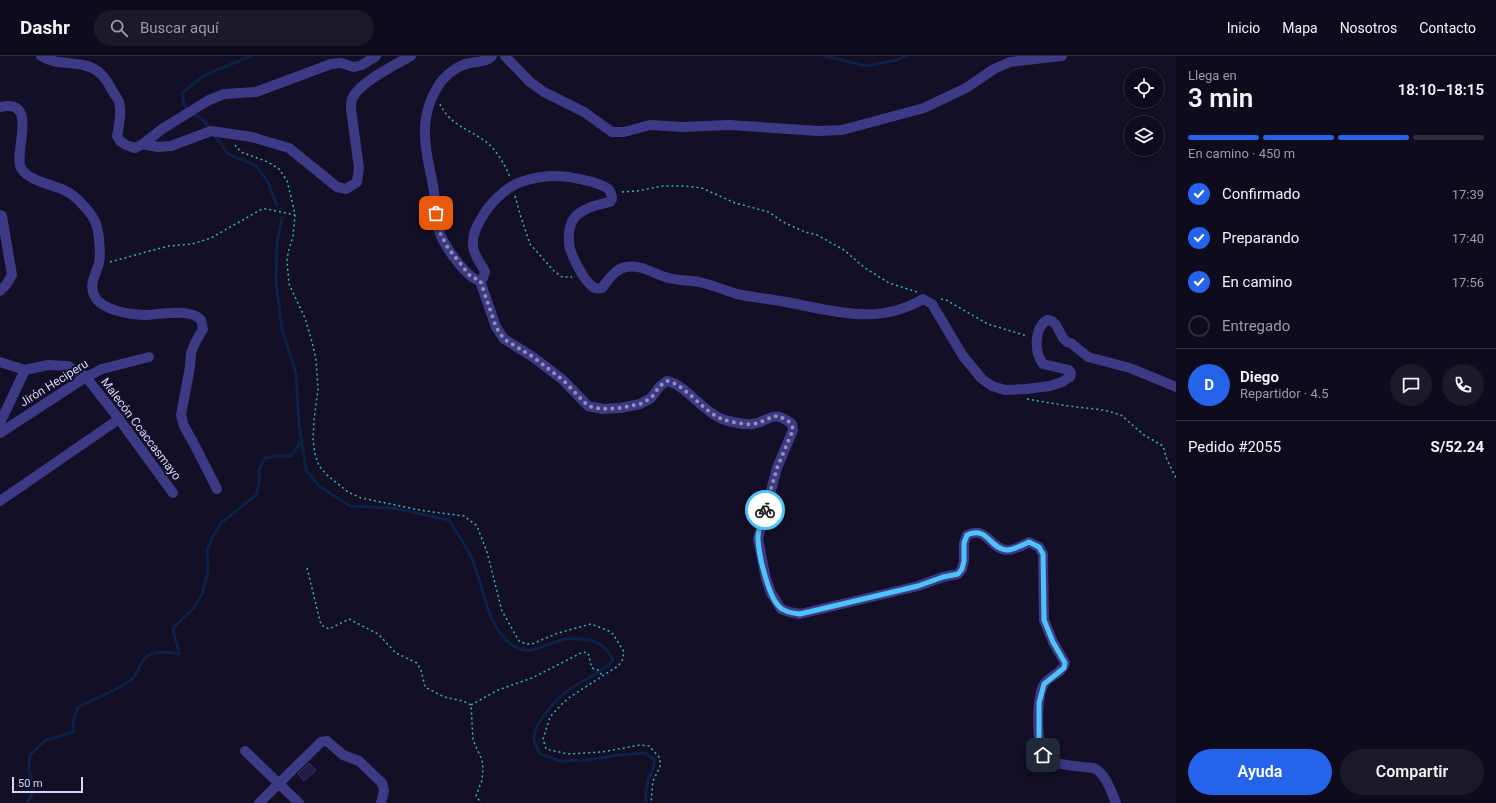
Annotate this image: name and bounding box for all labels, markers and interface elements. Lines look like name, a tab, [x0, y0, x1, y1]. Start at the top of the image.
search box	[94, 10, 374, 46]
text: Dashr	[20, 16, 70, 39]
icon: search	[108, 17, 130, 39]
text: Buscar aquí	[140, 19, 219, 37]
text: Inicio	[1227, 20, 1260, 36]
text: Mapa	[1282, 20, 1318, 36]
text: Nosotros	[1340, 20, 1397, 36]
text: Contacto	[1419, 20, 1476, 36]
map controls	[1124, 68, 1164, 156]
button: locate	[1124, 68, 1164, 108]
text: Llega en	[1188, 68, 1237, 83]
text: 18:10–18:15	[1398, 81, 1484, 99]
text: 3 min	[1188, 83, 1253, 113]
button: layers	[1124, 116, 1164, 156]
text: En camino · 450 m	[1188, 146, 1295, 161]
icon: check	[1188, 183, 1210, 205]
text: Confirmado	[1222, 185, 1300, 203]
text: 17:39	[1452, 187, 1484, 202]
pin	[419, 196, 453, 230]
icon: bag	[425, 202, 447, 224]
icon: check	[1188, 227, 1210, 249]
text: Preparando	[1222, 229, 1299, 247]
text: 17:40	[1452, 231, 1484, 246]
icon: check	[1188, 271, 1210, 293]
text: En camino	[1222, 273, 1292, 291]
text: 17:56	[1452, 275, 1484, 290]
text: Entregado	[1222, 317, 1290, 335]
street label: Jirón Heciperu	[17, 356, 91, 410]
button: chat	[1390, 364, 1432, 406]
button: phone	[1442, 364, 1484, 406]
text: Diego	[1240, 368, 1279, 386]
street label: Malecón Ccaccasmayo	[98, 375, 184, 483]
text: D	[1204, 376, 1214, 394]
text: Repartidor · 4.5	[1240, 386, 1328, 401]
text: Pedido #2055	[1188, 438, 1281, 456]
text: S/52.24	[1430, 438, 1484, 456]
courier	[745, 490, 785, 530]
icon: bike	[754, 499, 776, 521]
pin	[1026, 738, 1060, 772]
icon: home	[1032, 744, 1054, 766]
button: Ayuda	[1188, 749, 1332, 795]
button: Compartir	[1340, 749, 1484, 795]
scale bar	[12, 775, 83, 794]
text: 50 m	[18, 777, 43, 790]

